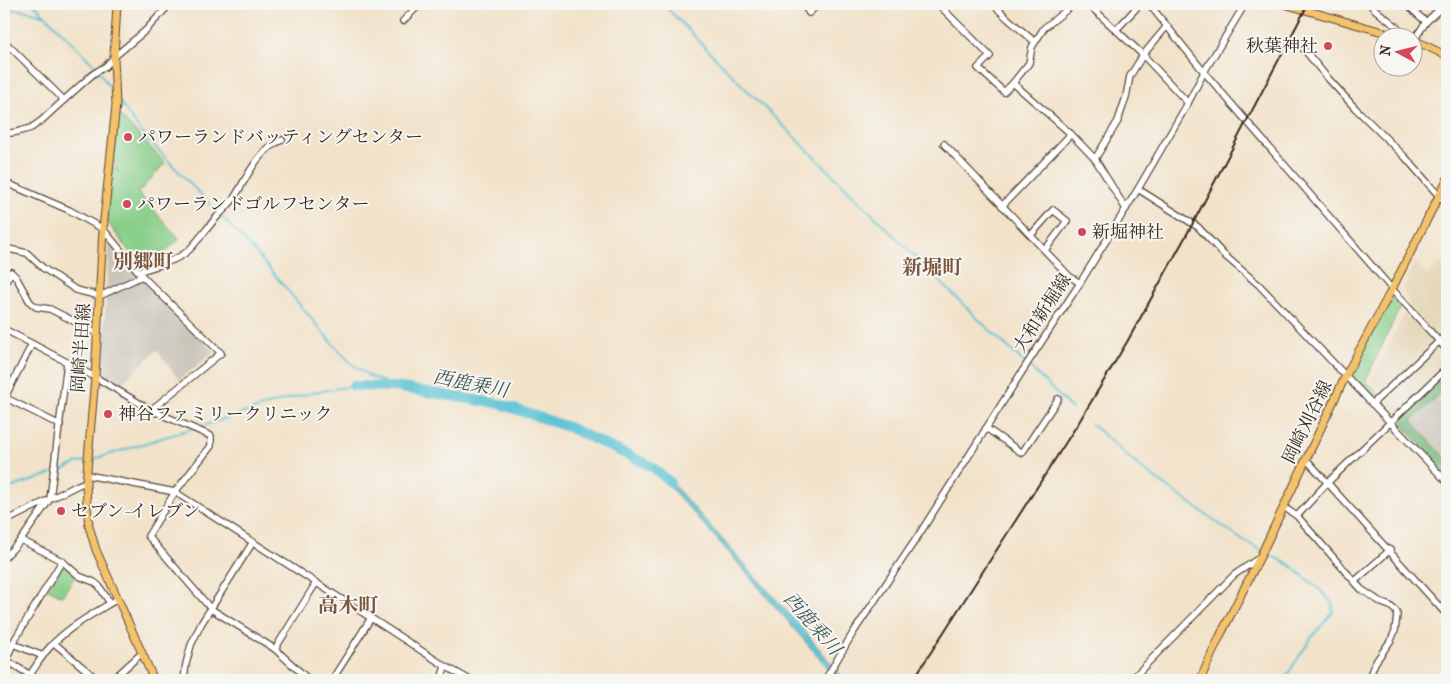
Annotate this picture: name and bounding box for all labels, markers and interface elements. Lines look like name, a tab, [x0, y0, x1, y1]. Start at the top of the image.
north arrow	[1374, 28, 1424, 78]
place label: 秋葉神社	[1246, 36, 1318, 57]
marker: 秋葉神社	[1322, 40, 1334, 52]
text: N	[1377, 44, 1395, 57]
place label: パワーランドバッティングセンター	[138, 127, 423, 148]
marker: パワーランドバッティングセンター	[122, 131, 134, 143]
place label: パワーランドゴルフセンター	[137, 194, 369, 215]
marker: パワーランドゴルフセンター	[121, 198, 133, 210]
place label: 新堀神社	[1092, 222, 1164, 243]
marker: 新堀神社	[1076, 226, 1088, 238]
district label: 別郷町	[113, 250, 174, 273]
district label: 新堀町	[902, 256, 963, 279]
street label: 大和新堀線	[1009, 270, 1076, 357]
street label: 岡崎半田線	[68, 302, 95, 394]
water label: 西鹿乗川	[431, 366, 512, 402]
street label: 岡崎刈谷線	[1278, 377, 1337, 467]
place label: 神谷ファミリークリニック	[118, 404, 333, 425]
marker: 神谷ファミリークリニック	[102, 408, 114, 420]
place label: セブン-イレブン	[71, 501, 200, 522]
marker: セブン-イレブン	[55, 505, 67, 517]
water label: 西鹿乗川	[779, 588, 847, 661]
district label: 高木町	[318, 594, 379, 617]

